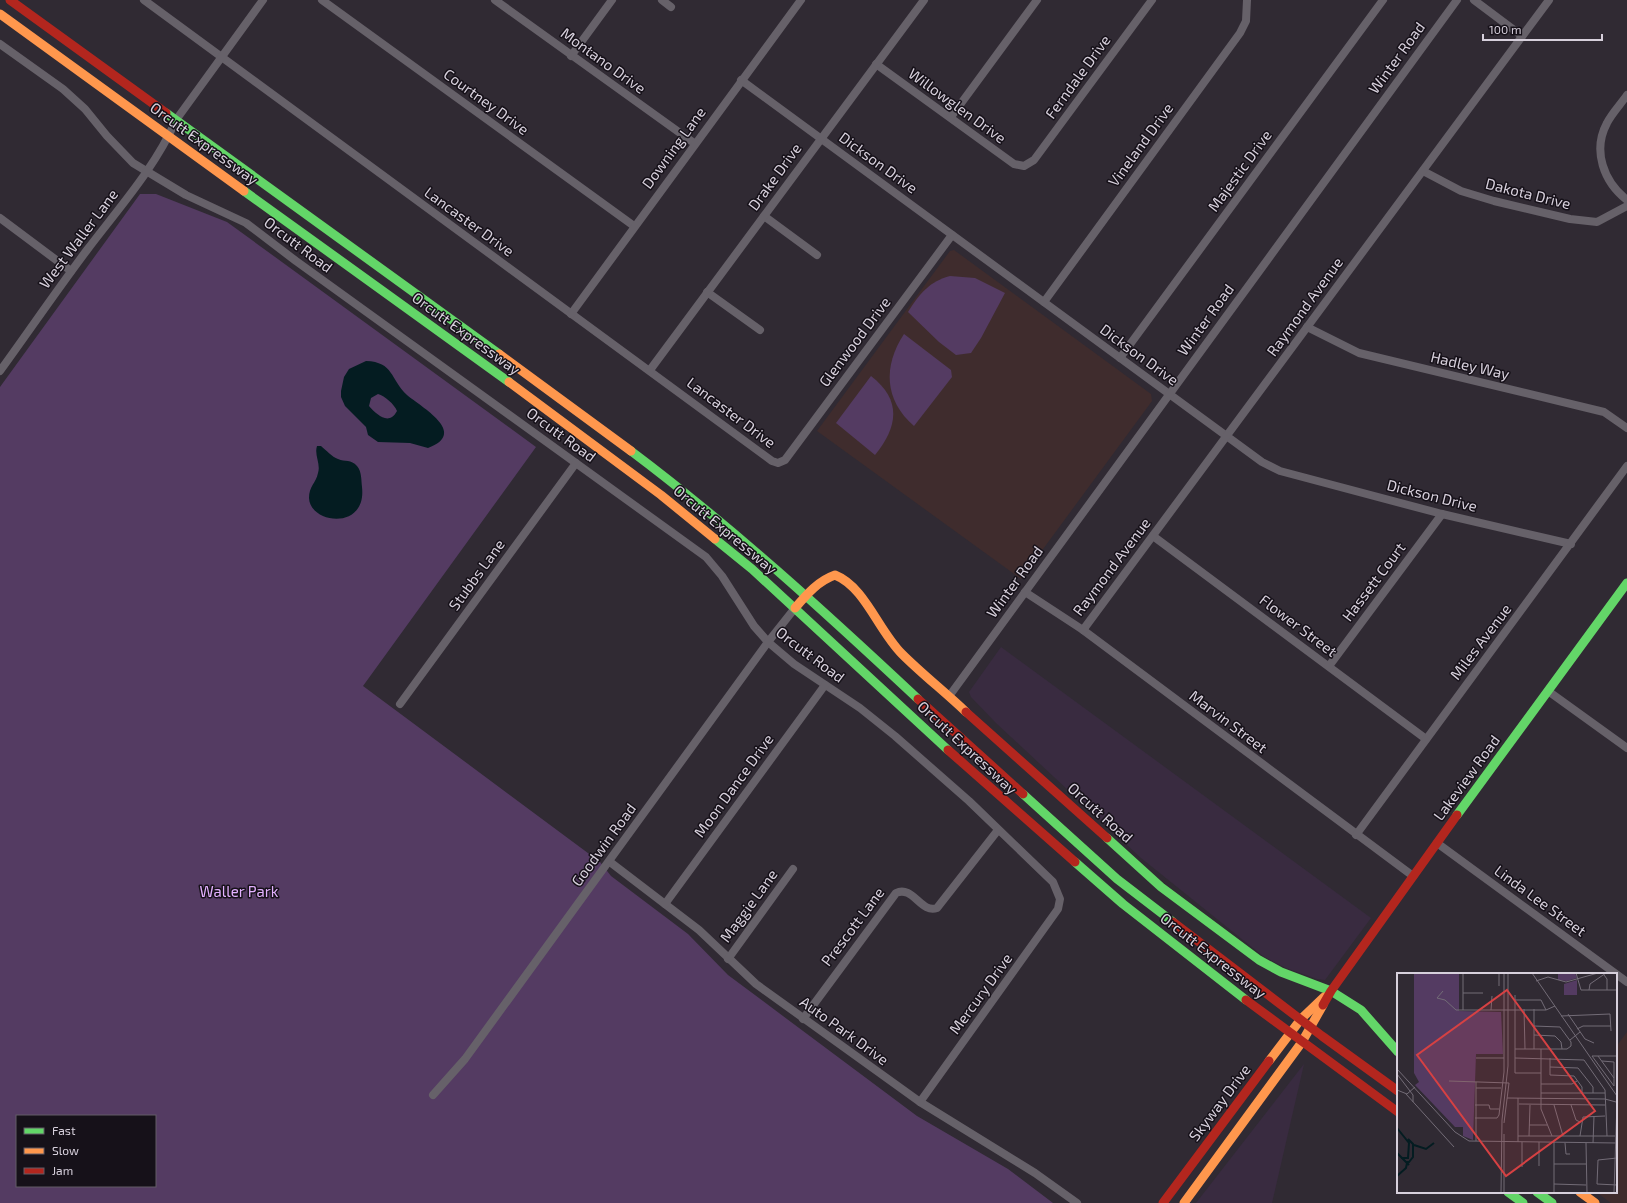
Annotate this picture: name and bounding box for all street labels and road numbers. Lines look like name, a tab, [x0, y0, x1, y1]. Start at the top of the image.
street label: Winter Road	[1364, 18, 1428, 97]
street label: Montano Drive	[558, 23, 650, 97]
street label: Ferndale Drive	[1041, 31, 1114, 122]
street label: Courtney Drive	[441, 64, 533, 138]
street label: Willowglen Drive	[905, 64, 1010, 147]
street label: Orcutt Expressway	[147, 98, 262, 188]
street label: Vineland Drive	[1104, 99, 1176, 190]
street label: Downing Lane	[638, 103, 709, 192]
street label: Majestic Drive	[1204, 126, 1276, 215]
street label: Dickson Drive	[836, 128, 921, 197]
street label: Drake Drive	[744, 139, 805, 214]
street label: Dakota Drive	[1484, 174, 1573, 212]
street label: Lancaster Drive	[421, 183, 518, 260]
street label: West Waller Lane	[35, 185, 121, 292]
street label: Orcutt Road	[261, 213, 336, 276]
street label: Raymond Avenue	[1262, 254, 1346, 359]
street label: Winter Road	[1173, 280, 1237, 359]
street label: Orcutt Expressway	[409, 288, 524, 378]
street label: Glenwood Drive	[815, 293, 894, 390]
street label: Dickson Drive	[1097, 320, 1182, 389]
street label: Hadley Way	[1429, 347, 1511, 383]
street label: Lancaster Drive	[684, 373, 779, 451]
street label: Orcutt Road	[524, 403, 600, 465]
street label: Dickson Drive	[1385, 475, 1479, 515]
street label: Orcutt Expressway	[670, 481, 781, 578]
street label: Raymond Avenue	[1069, 514, 1154, 619]
street label: Stubbs Lane	[444, 535, 508, 613]
street label: Hassett Court	[1338, 538, 1409, 624]
street label: Winter Road	[982, 542, 1046, 621]
street label: Flower Street	[1256, 590, 1341, 660]
street label: Miles Avenue	[1446, 600, 1515, 683]
street label: Orcutt Road	[773, 623, 848, 686]
street label: Marvin Street	[1186, 686, 1271, 756]
street label: Orcutt Expressway	[914, 697, 1021, 798]
street label: Moon Dance Drive	[690, 730, 777, 841]
street label: Lakeview Road	[1429, 731, 1503, 824]
street label: Orcutt Road	[1065, 778, 1137, 846]
street label: Goodwin Road	[567, 800, 639, 889]
street label: Linda Lee Street	[1491, 861, 1590, 940]
street label: Maggie Lane	[716, 865, 781, 945]
street label: Prescott Lane	[817, 884, 888, 969]
street label: Orcutt Expressway	[1157, 908, 1270, 1002]
street label: Mercury Drive	[945, 949, 1016, 1037]
street label: Auto Park Drive	[797, 992, 892, 1068]
street label: Skyway Drive	[1185, 1061, 1254, 1144]

